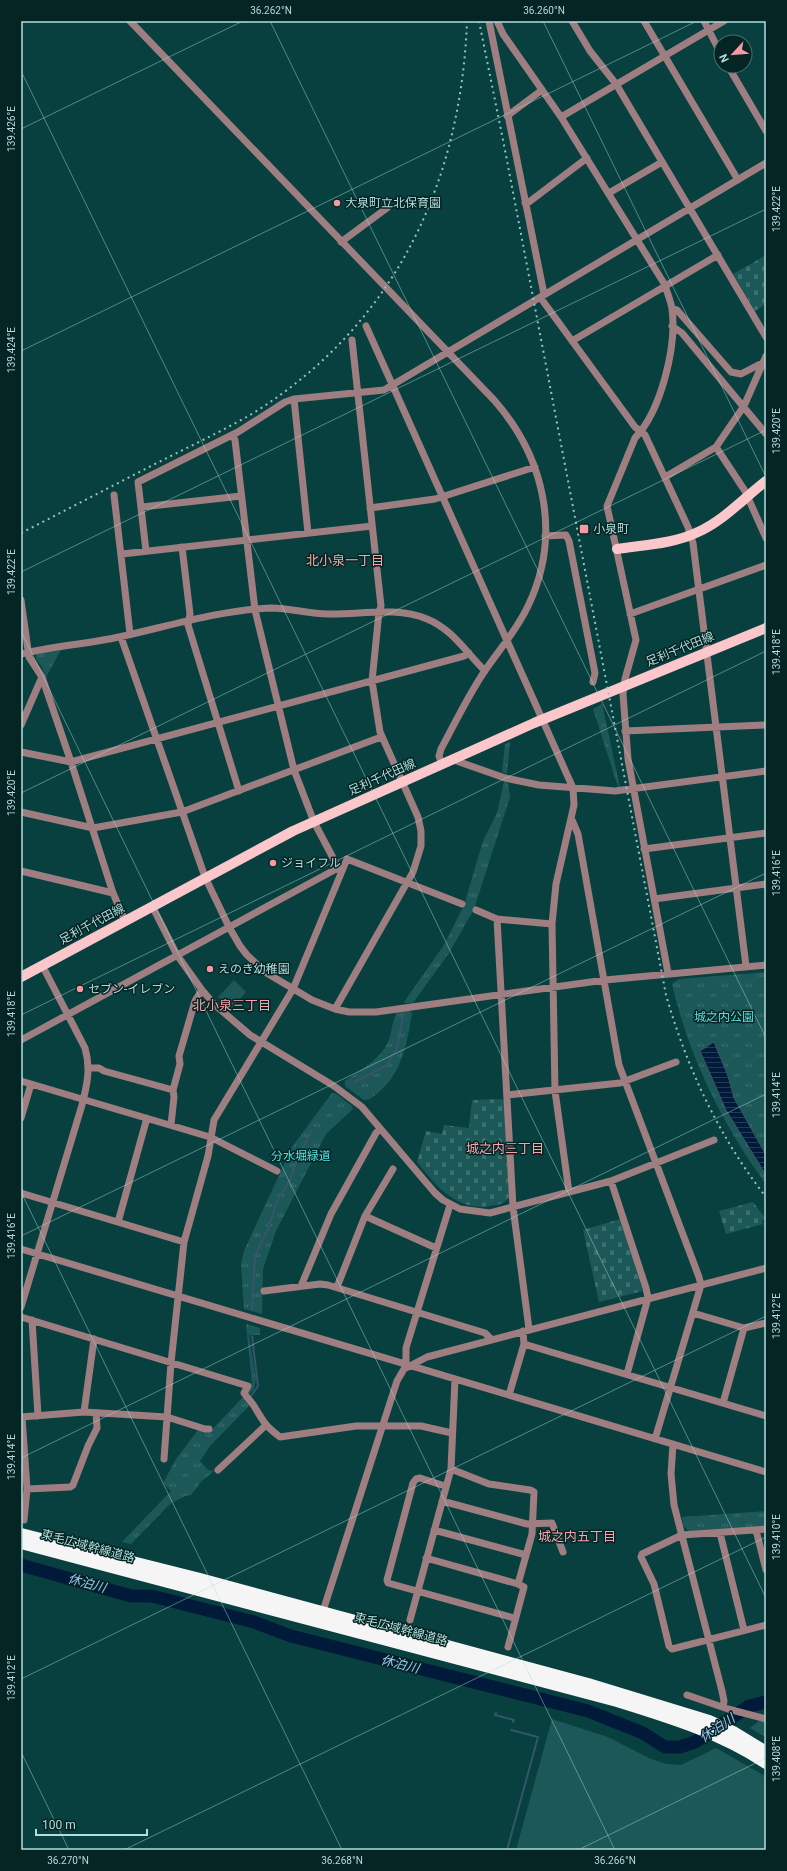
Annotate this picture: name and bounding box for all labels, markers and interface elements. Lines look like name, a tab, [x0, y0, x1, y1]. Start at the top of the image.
text: 36.262°N	[250, 5, 292, 16]
text: 36.260°N	[523, 5, 565, 16]
north arrow	[713, 34, 753, 74]
text: N	[717, 52, 732, 65]
text: 139.426°E	[6, 106, 17, 152]
text: 139.422°E	[771, 186, 782, 232]
place label: 大泉町立北保育園	[345, 196, 441, 210]
marker: 大泉町立北保育園	[332, 198, 342, 208]
text: 139.424°E	[6, 327, 17, 373]
text: 139.420°E	[771, 408, 782, 454]
place label: 小泉町	[593, 522, 629, 536]
marker: 小泉町	[578, 523, 590, 535]
text: 139.422°E	[6, 549, 17, 595]
district label: 北小泉一丁目	[306, 553, 384, 568]
street label: 足利千代田線	[644, 629, 716, 669]
text: 139.418°E	[771, 629, 782, 675]
street label: 足利千代田線	[346, 756, 418, 798]
text: 139.420°E	[6, 770, 17, 816]
text: 139.416°E	[771, 850, 782, 896]
place label: ジョイフル	[281, 856, 341, 870]
marker: ジョイフル	[268, 858, 278, 868]
street label: 足利千代田線	[57, 901, 127, 947]
place label: えのき幼稚園	[218, 962, 290, 976]
marker: えのき幼稚園	[205, 964, 215, 974]
place label: セブン-イレブン	[88, 982, 175, 996]
marker: セブン-イレブン	[75, 984, 85, 994]
text: 139.418°E	[6, 991, 17, 1037]
district label: 北小泉三丁目	[193, 998, 271, 1013]
park label: 城之内公園	[694, 1010, 754, 1024]
text: 139.414°E	[771, 1072, 782, 1118]
district label: 城之内三丁目	[466, 1141, 544, 1156]
park label: 分水堀緑道	[271, 1149, 331, 1163]
text: 139.416°E	[6, 1213, 17, 1259]
text: 139.412°E	[771, 1293, 782, 1339]
text: 139.414°E	[6, 1434, 17, 1480]
text: 139.410°E	[771, 1514, 782, 1560]
street label: 東毛広域幹線道路	[40, 1527, 136, 1565]
district label: 城之内五丁目	[538, 1529, 616, 1544]
water label: 休泊川	[66, 1571, 110, 1596]
street label: 東毛広域幹線道路	[353, 1610, 449, 1648]
water label: 休泊川	[379, 1652, 423, 1676]
text: 139.412°E	[6, 1655, 17, 1701]
water label: 休泊川	[697, 1710, 739, 1745]
text: 139.408°E	[771, 1736, 782, 1782]
scale bar	[36, 1811, 147, 1837]
text: 100 m	[42, 1818, 76, 1832]
text: 36.270°N	[47, 1855, 89, 1866]
text: 36.268°N	[321, 1855, 363, 1866]
text: 36.266°N	[594, 1855, 636, 1866]

